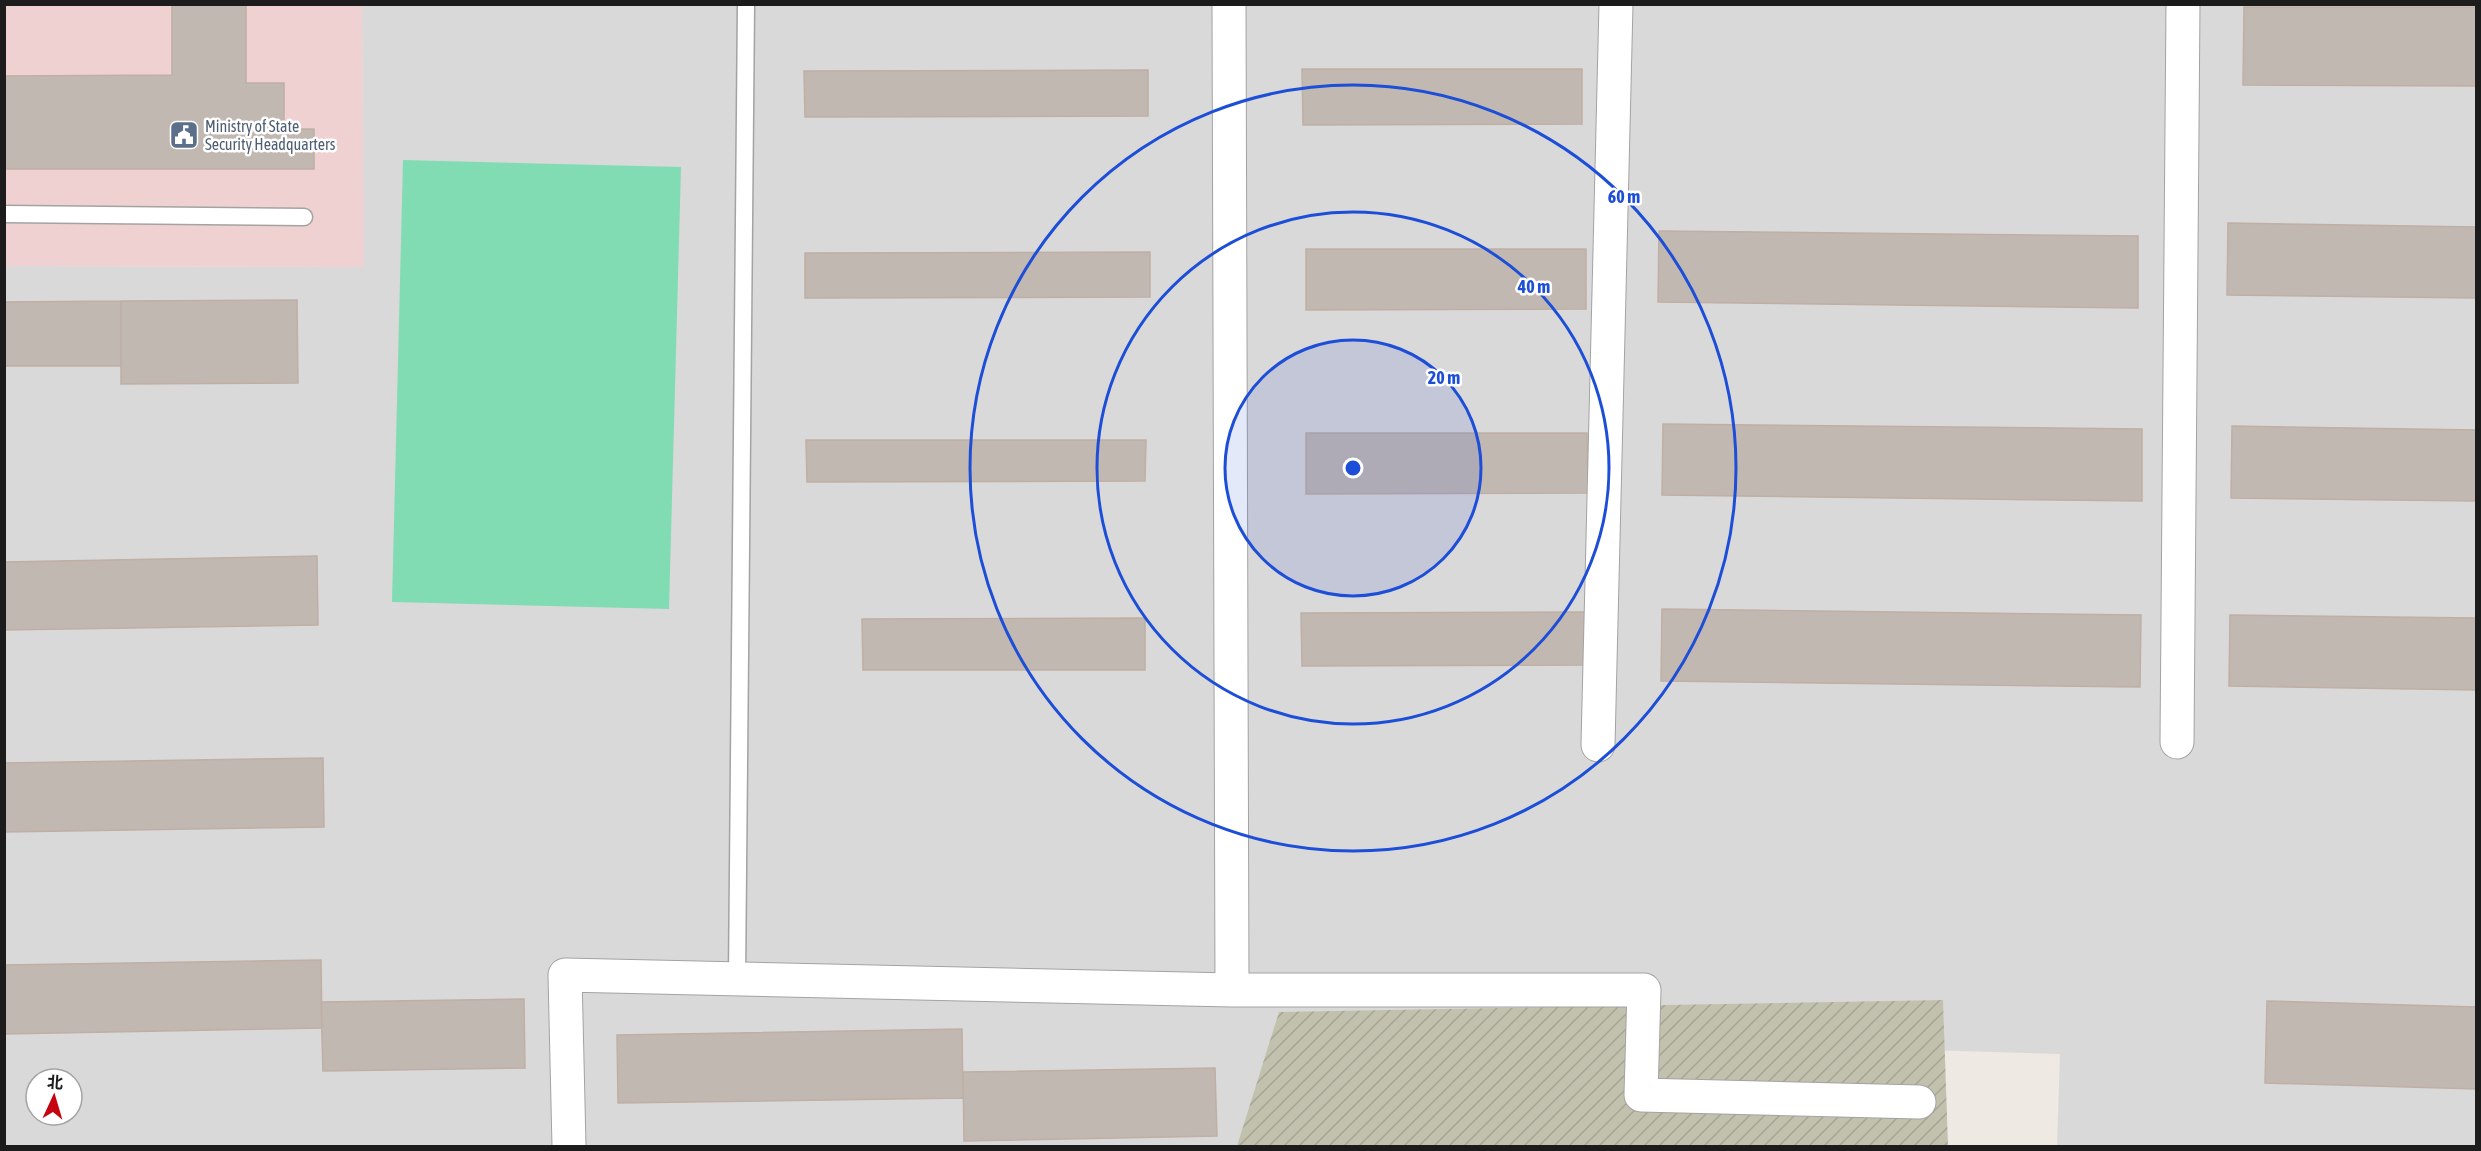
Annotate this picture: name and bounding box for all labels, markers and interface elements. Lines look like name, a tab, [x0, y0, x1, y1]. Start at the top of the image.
place label: Ministry of State Security Headquarters	[205, 117, 336, 154]
public building icon: Ministry of State Security Headquarters	[168, 119, 200, 151]
text: 60 m	[1608, 186, 1640, 207]
text: 40 m	[1517, 276, 1550, 297]
text: 20 m	[1428, 367, 1460, 388]
centre of rings	[1343, 458, 1363, 478]
north arrow	[24, 1067, 84, 1127]
text: 北	[46, 1072, 64, 1092]

